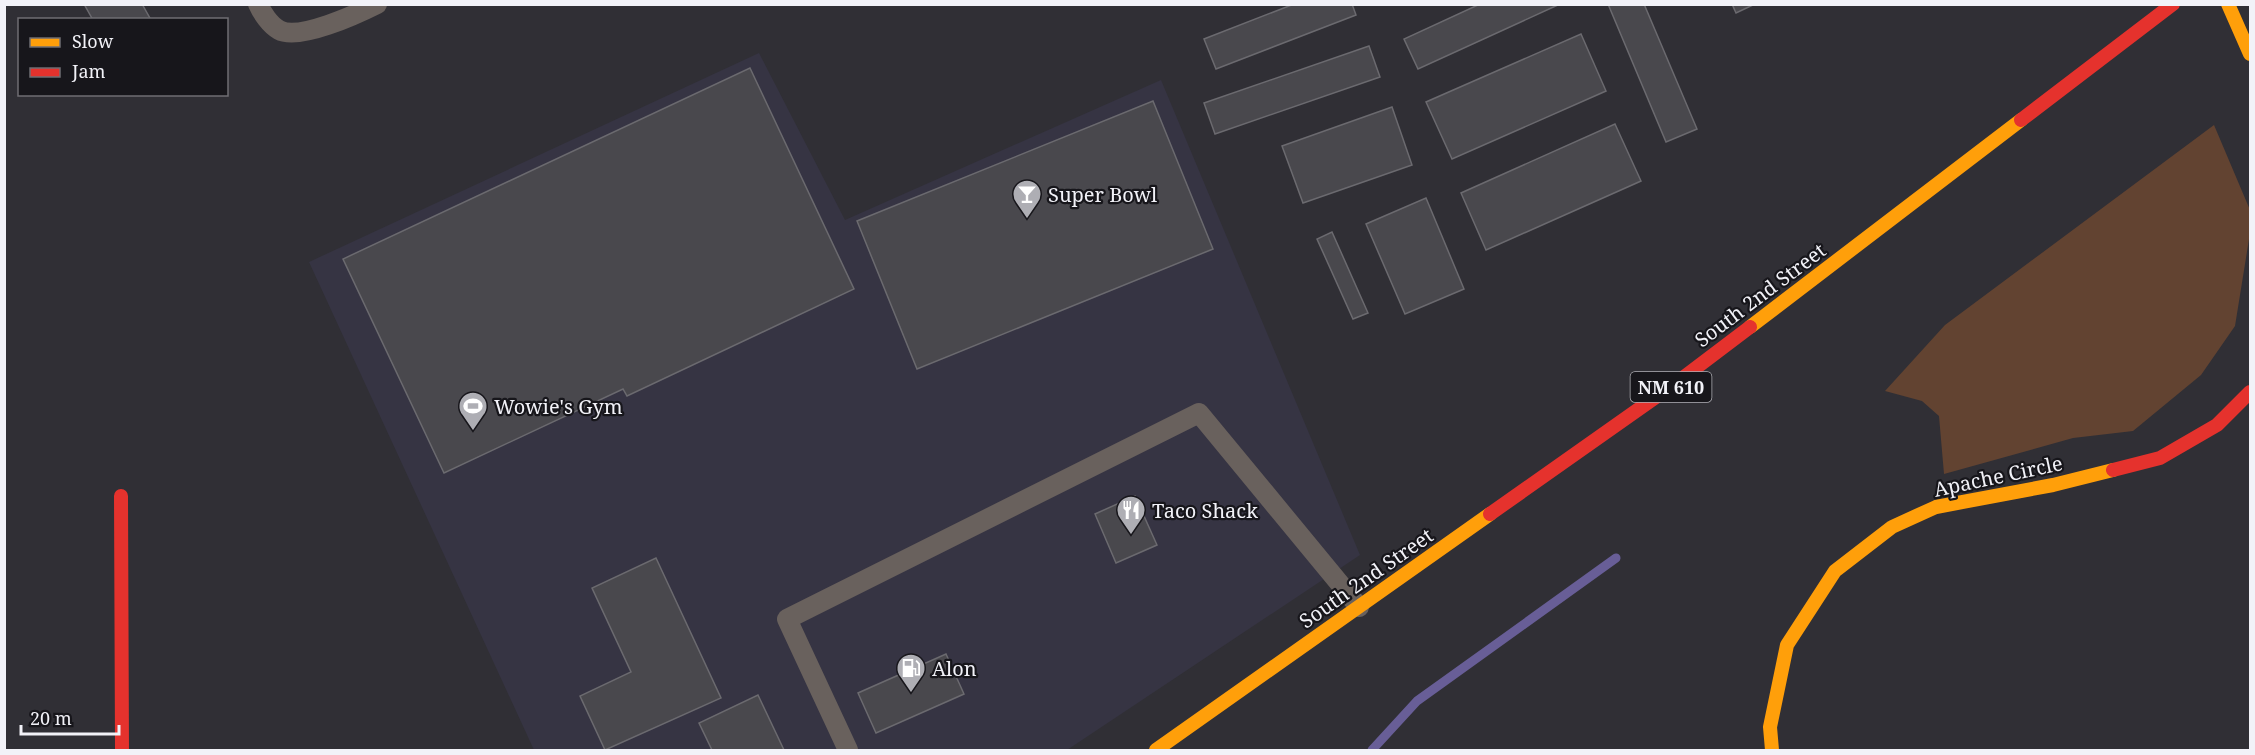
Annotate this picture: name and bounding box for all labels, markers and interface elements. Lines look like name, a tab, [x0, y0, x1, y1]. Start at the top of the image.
legend	[18, 18, 228, 96]
text: Slow	[72, 29, 114, 53]
text: Jam	[71, 59, 106, 83]
bar icon: Super Bowl	[1011, 178, 1043, 220]
place label: Super Bowl	[1048, 181, 1157, 208]
street label: South 2nd Street	[1689, 237, 1831, 353]
road number: NM 610	[1630, 372, 1712, 402]
sports icon: Wowie's Gym	[457, 390, 489, 432]
place label: Wowie's Gym	[494, 393, 623, 420]
street label: Apache Circle	[1931, 449, 2065, 503]
restaurant icon: Taco Shack	[1115, 494, 1147, 536]
place label: Taco Shack	[1152, 497, 1258, 524]
street label: South 2nd Street	[1294, 522, 1438, 634]
fuel station icon: Alon	[895, 652, 927, 694]
place label: Alon	[932, 655, 977, 682]
scale bar	[21, 698, 118, 736]
text: 20 m	[30, 706, 72, 730]

